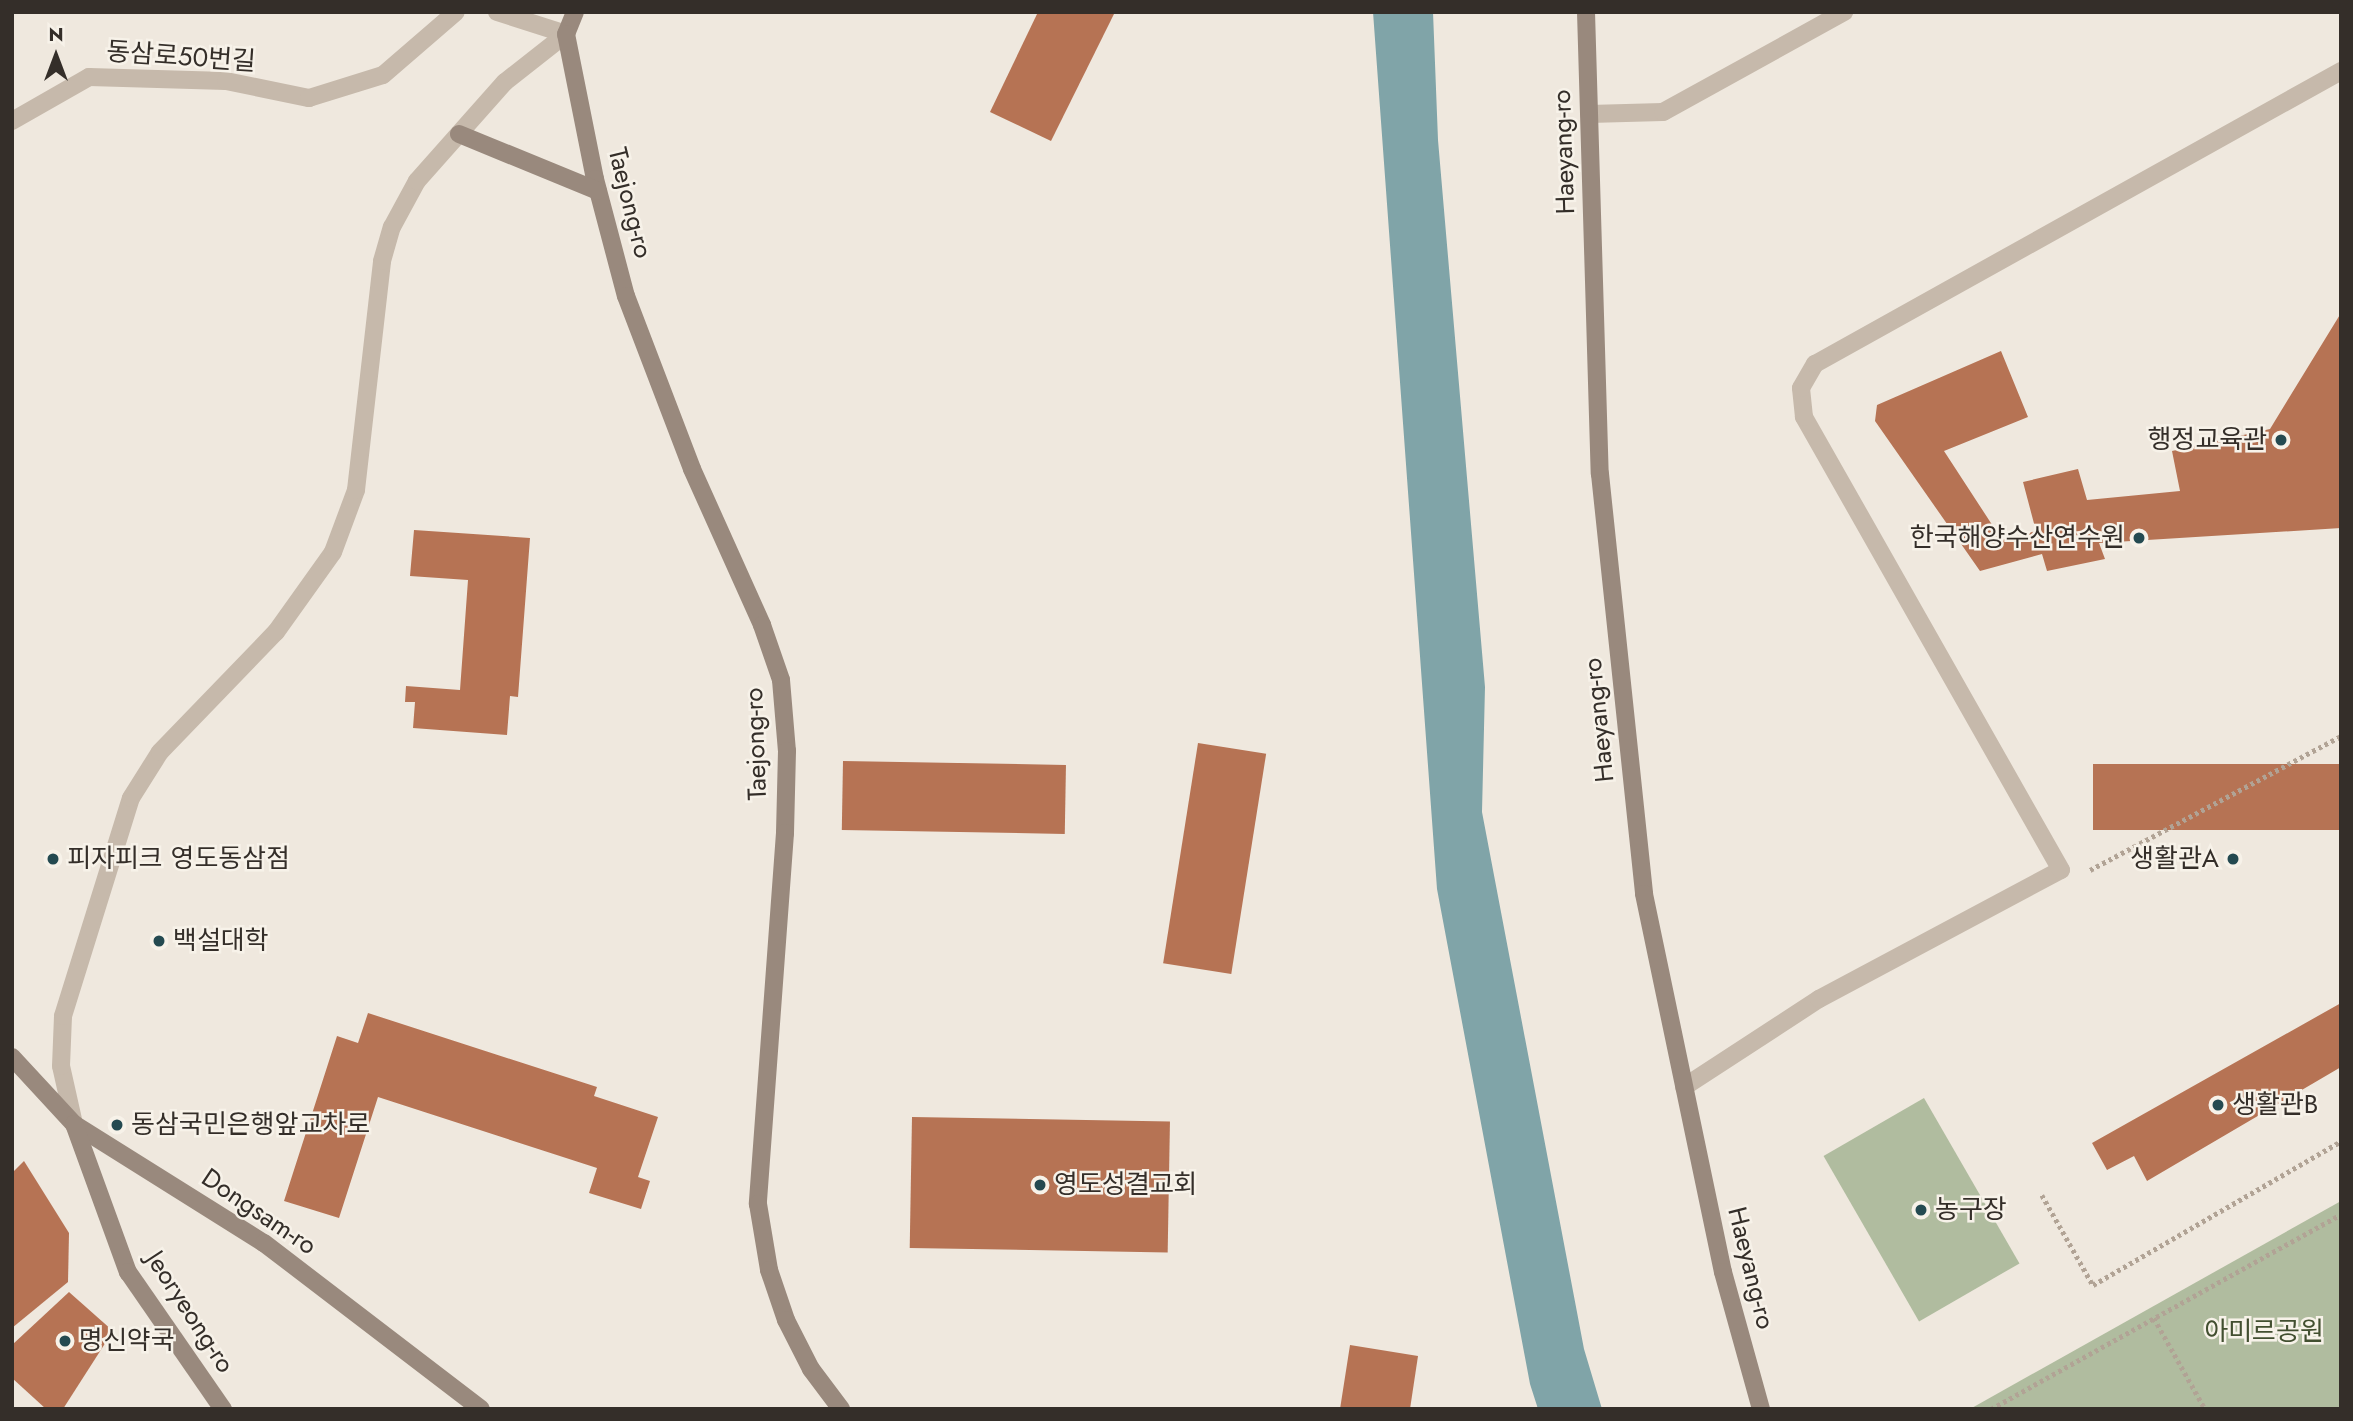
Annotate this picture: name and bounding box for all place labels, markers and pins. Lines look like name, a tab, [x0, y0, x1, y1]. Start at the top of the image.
place label: 행정교육관	[2147, 424, 2267, 456]
marker: 행정교육관	[2273, 432, 2289, 448]
place label: 한국해양수산연수원	[1910, 522, 2125, 554]
marker: 한국해양수산연수원	[2131, 530, 2147, 546]
place label: 피자피크 영도동삼점	[67, 843, 290, 875]
place label: 생활관A	[2130, 843, 2219, 875]
marker: 피자피크 영도동삼점	[45, 851, 61, 867]
marker: 생활관A	[2225, 851, 2241, 867]
place label: 백설대학	[173, 925, 269, 957]
marker: 백설대학	[151, 933, 167, 949]
place label: 생활관B	[2232, 1089, 2318, 1121]
marker: 생활관B	[2210, 1097, 2226, 1113]
place label: 동삼국민은행앞교차로	[131, 1109, 370, 1141]
marker: 동삼국민은행앞교차로	[109, 1117, 125, 1133]
place label: 영도성결교회	[1054, 1169, 1198, 1201]
marker: 영도성결교회	[1032, 1177, 1048, 1193]
place label: 농구장	[1935, 1194, 2007, 1226]
marker: 농구장	[1913, 1202, 1929, 1218]
place label: 명신약국	[79, 1325, 175, 1357]
marker: 명신약국	[57, 1333, 73, 1349]

